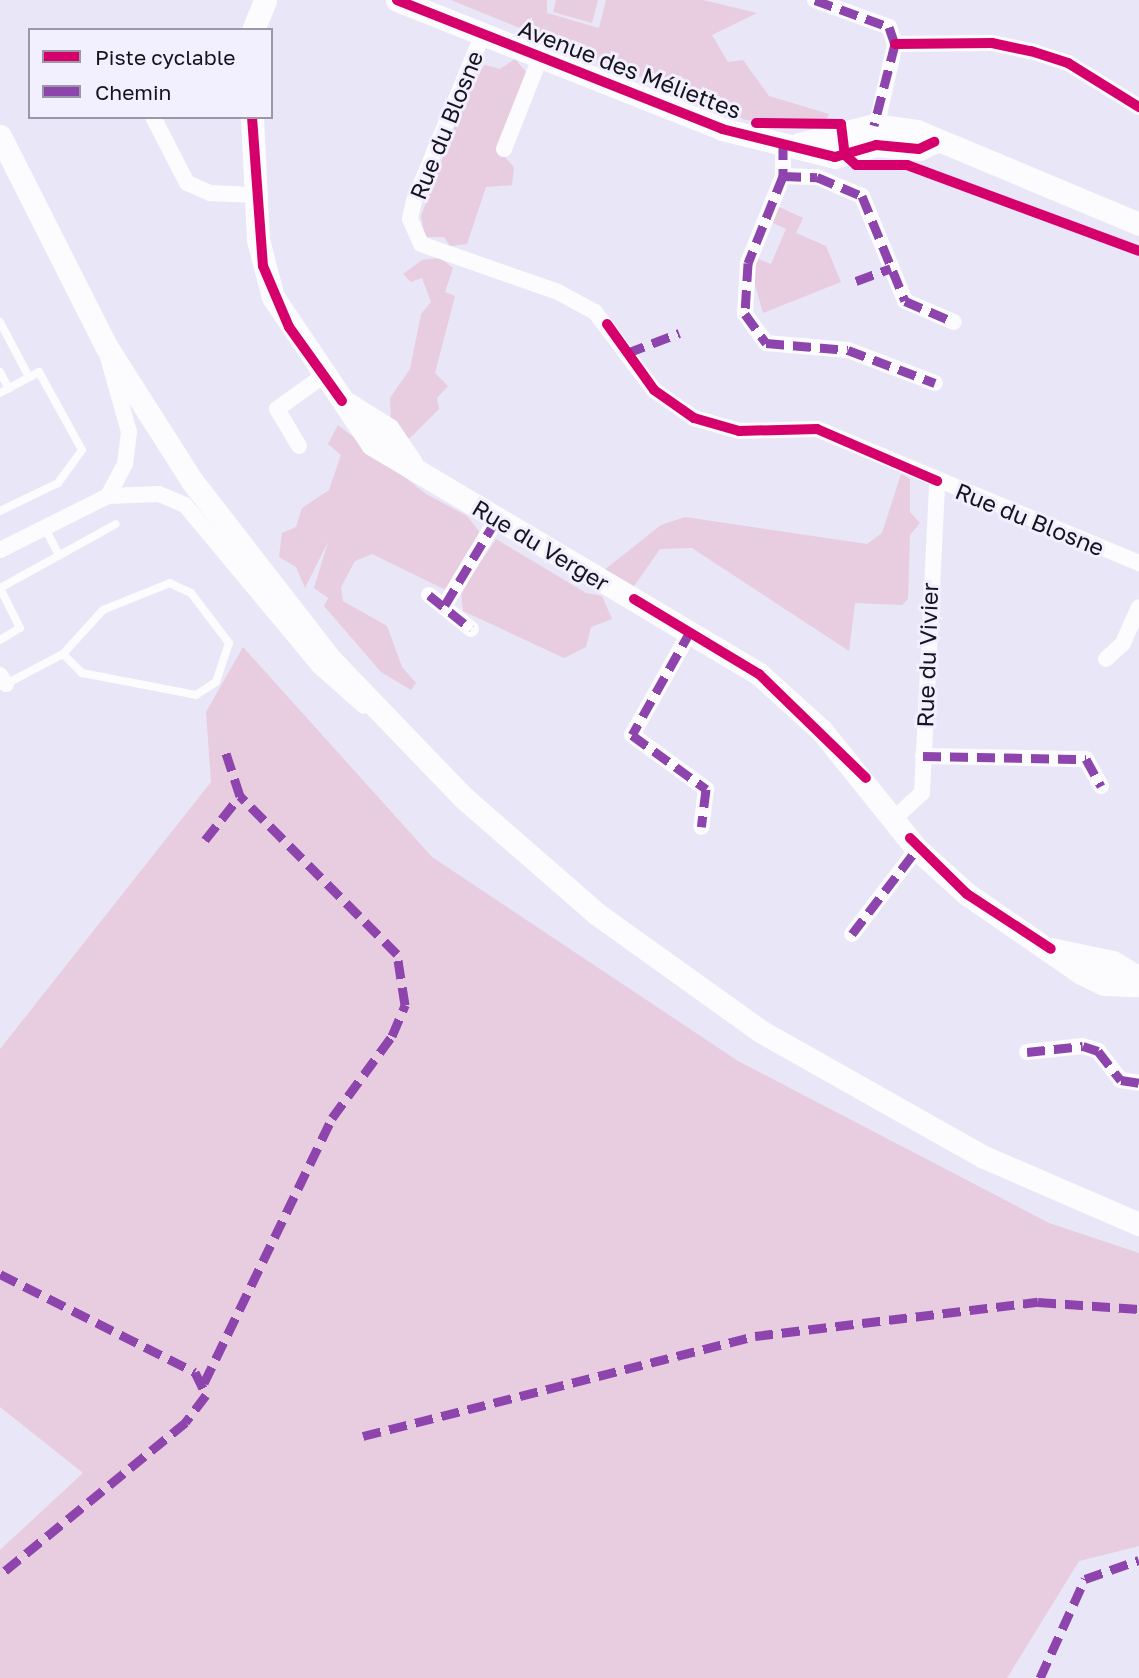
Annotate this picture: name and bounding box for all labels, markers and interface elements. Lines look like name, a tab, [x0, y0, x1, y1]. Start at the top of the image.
street label: Avenue des Méliettes	[515, 14, 745, 124]
legend	[28, 28, 273, 119]
text: Piste cyclable	[95, 44, 235, 70]
street label: Rue du Blosne	[404, 47, 488, 203]
text: Chemin	[95, 79, 172, 105]
street label: Rue du Blosne	[952, 477, 1108, 561]
street label: Rue du Verger	[468, 493, 614, 597]
street label: Rue du Vivier	[911, 582, 943, 728]

